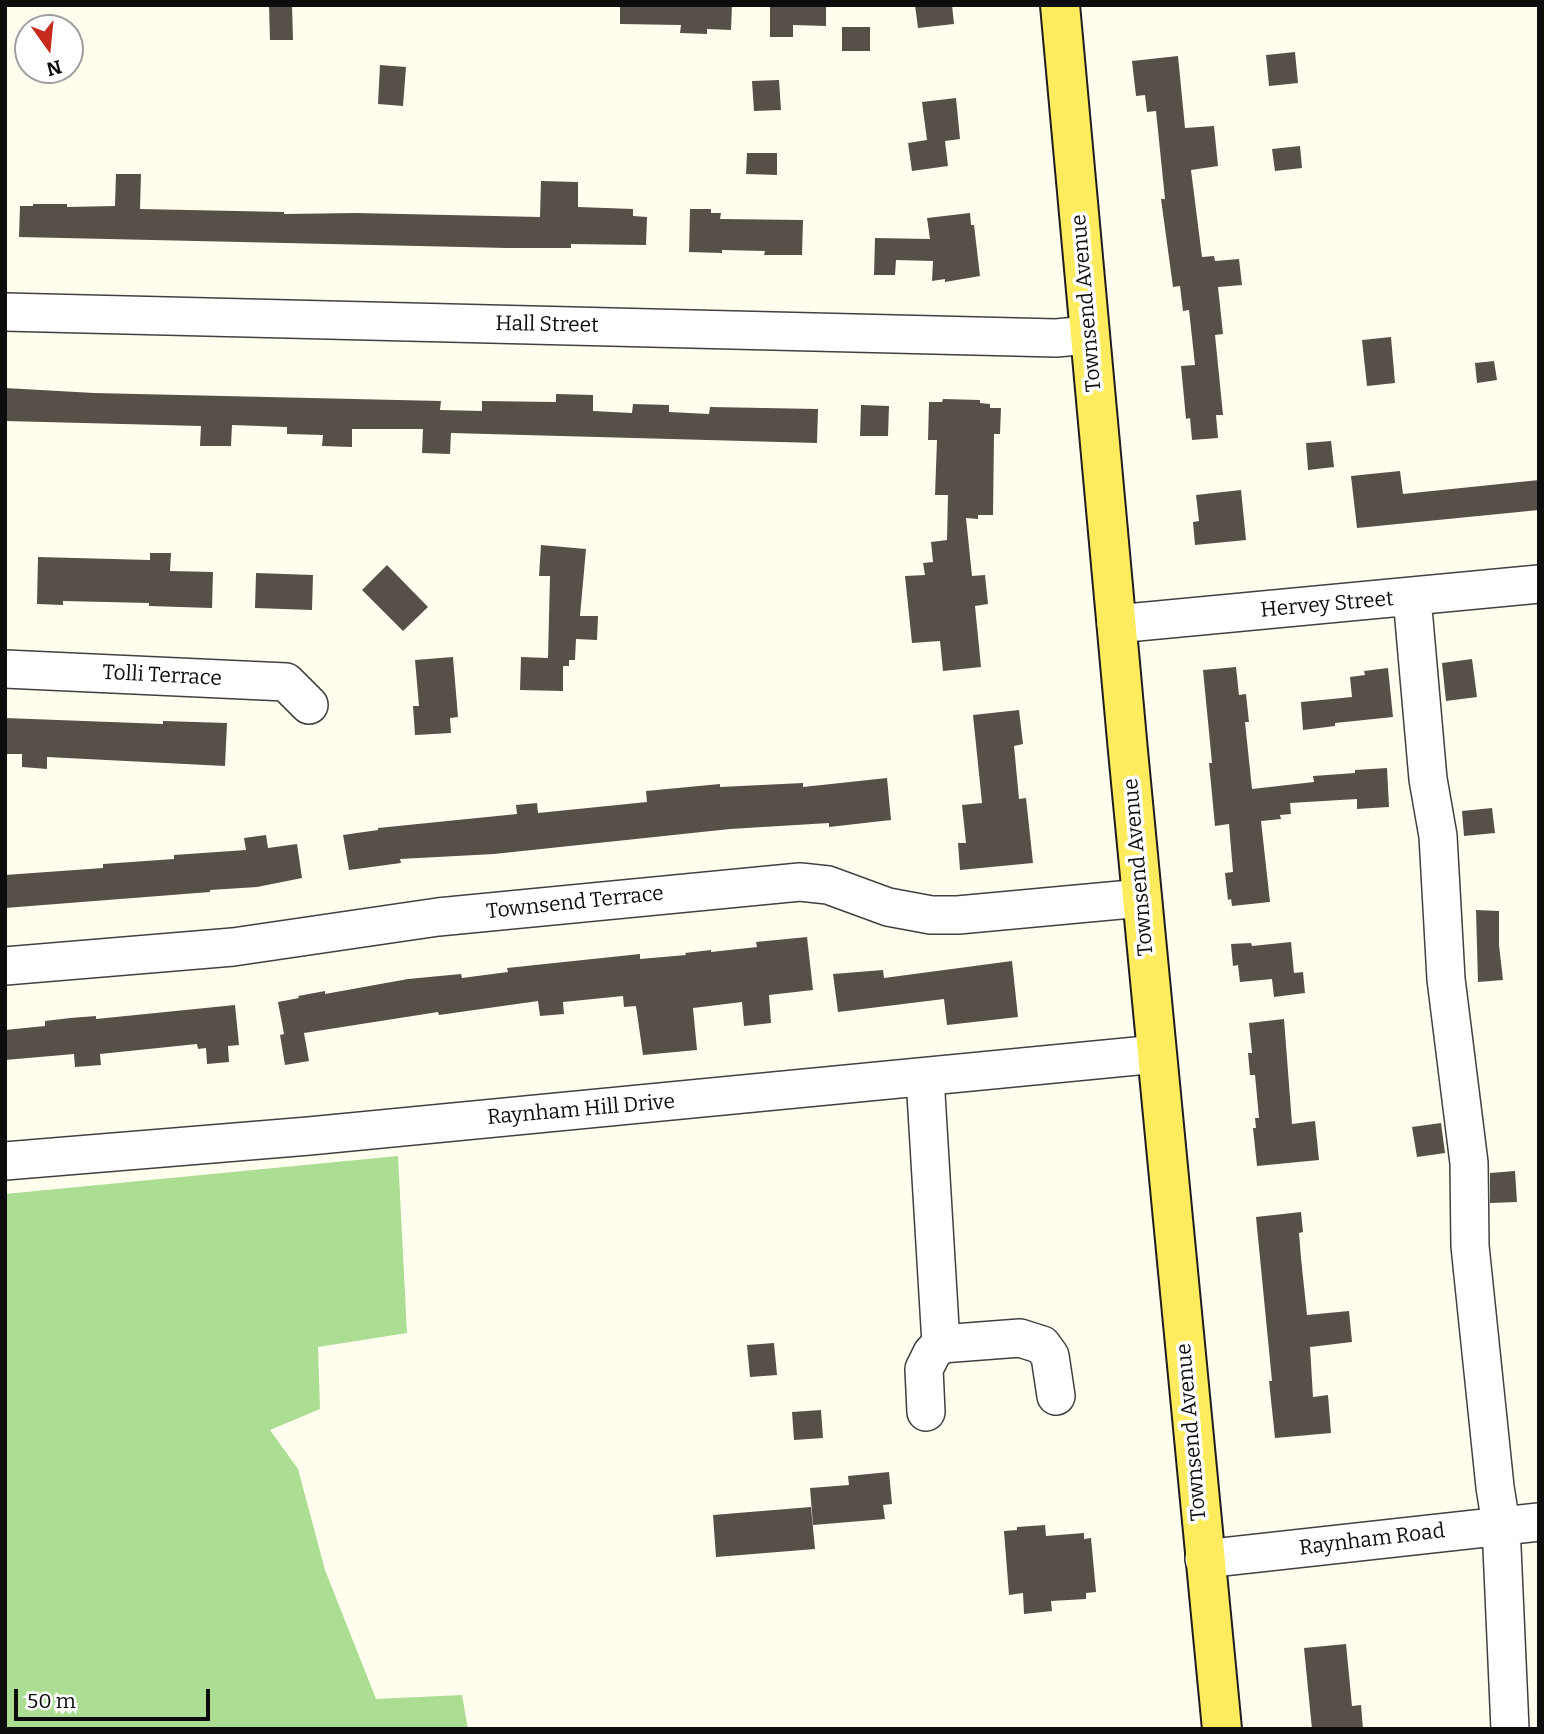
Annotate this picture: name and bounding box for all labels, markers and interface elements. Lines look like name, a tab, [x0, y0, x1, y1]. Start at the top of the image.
north arrow	[14, 14, 84, 84]
text: N	[44, 55, 64, 81]
street label: Townsend Avenue	[1067, 213, 1107, 393]
street label: Hall Street	[495, 311, 599, 339]
street label: Hervey Street	[1259, 587, 1395, 623]
street label: Tolli Terrace	[102, 660, 222, 692]
street label: Townsend Avenue	[1119, 777, 1159, 957]
street label: Townsend Terrace	[485, 881, 665, 925]
street label: Raynham Hill Drive	[486, 1089, 676, 1131]
street label: Townsend Avenue	[1172, 1342, 1212, 1522]
street label: Raynham Road	[1298, 1519, 1446, 1561]
scale bar	[18, 1674, 214, 1718]
text: 50 m	[27, 1688, 76, 1714]

